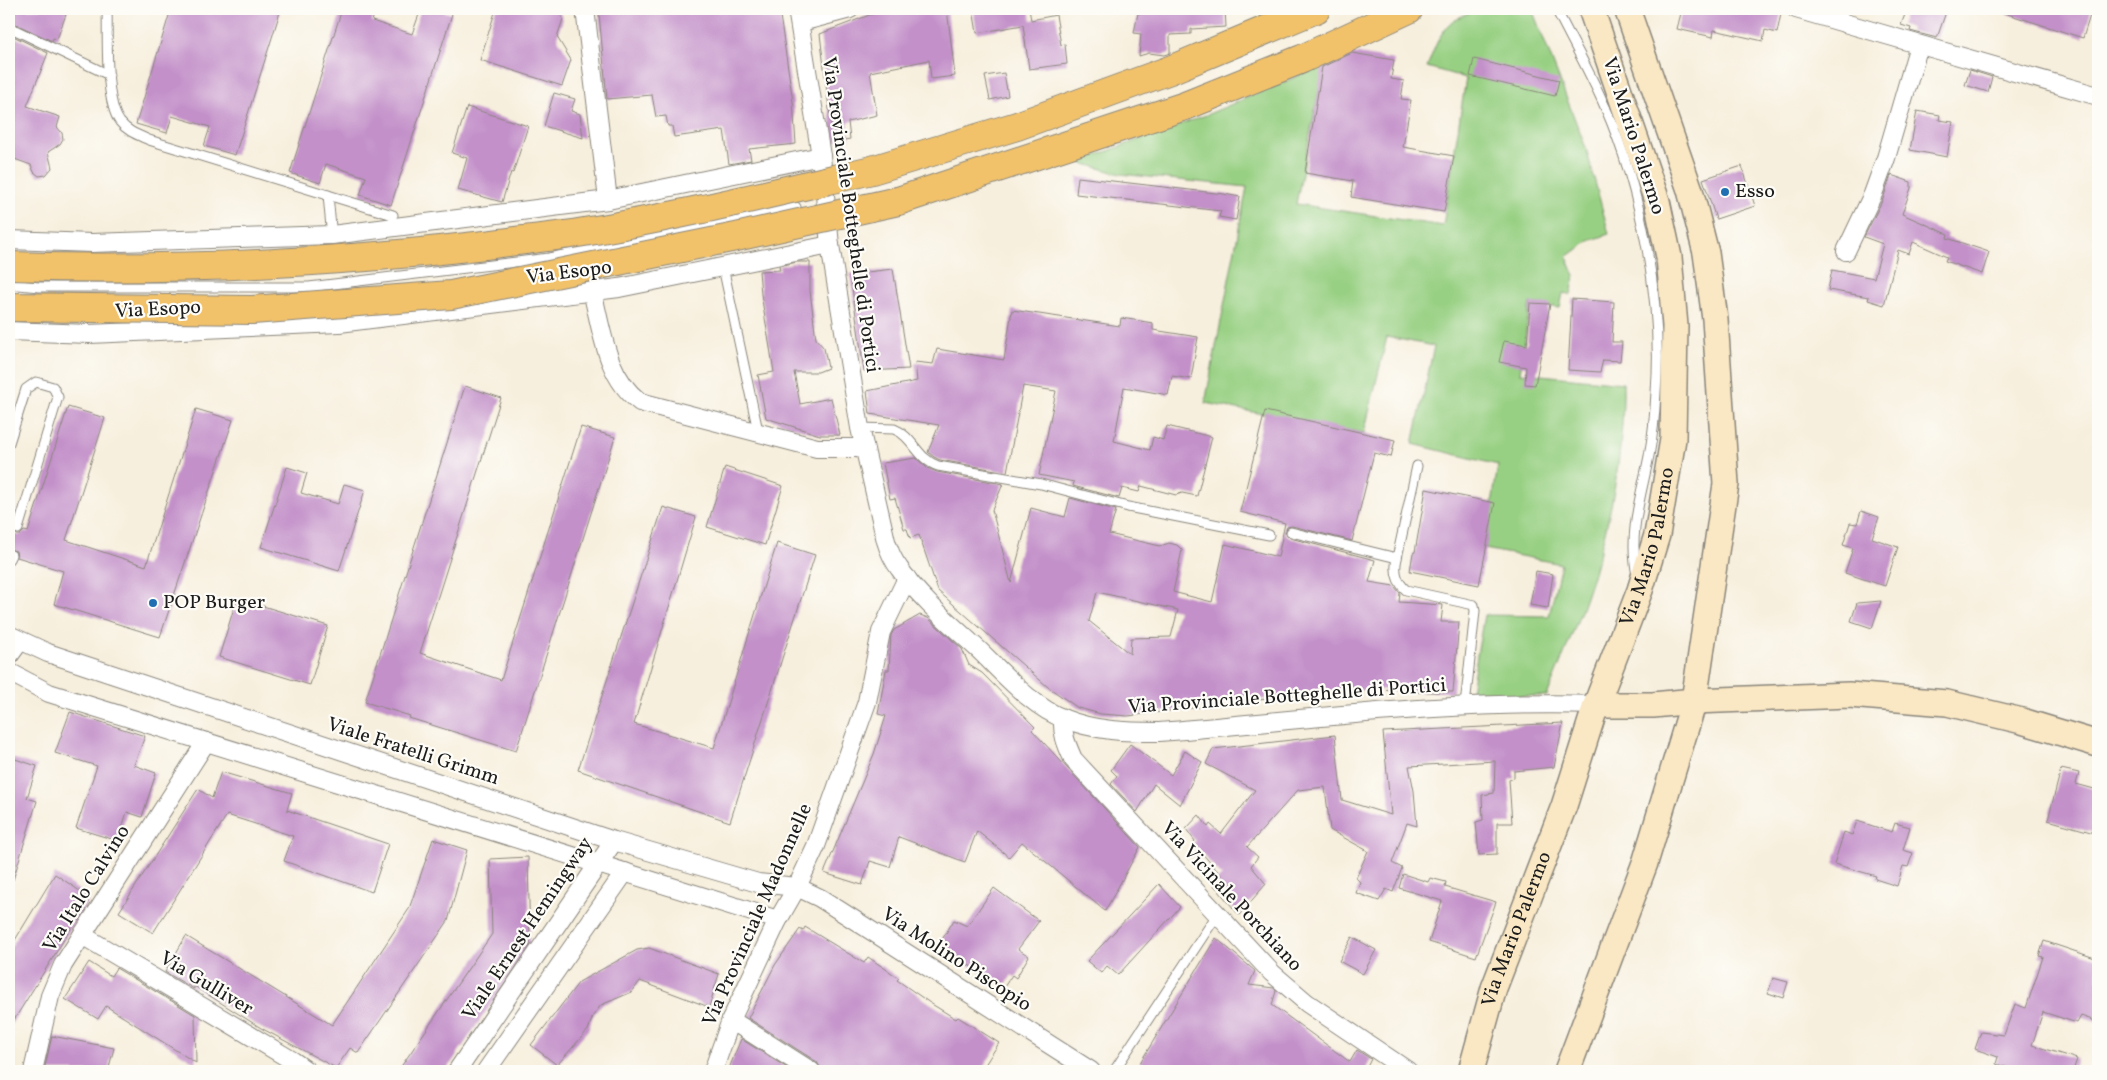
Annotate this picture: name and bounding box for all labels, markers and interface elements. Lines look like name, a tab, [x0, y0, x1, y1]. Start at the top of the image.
street label: Via Mario Palermo	[1594, 54, 1672, 218]
street label: Via Provinciale Botteghelle di Portici	[814, 55, 886, 375]
place label: Esso	[1735, 178, 1775, 206]
marker: Esso	[1719, 186, 1731, 198]
street label: Via Esopo	[525, 254, 613, 292]
street label: Via Esopo	[114, 294, 202, 326]
street label: Via Mario Palermo	[1613, 465, 1682, 631]
place label: POP Burger	[163, 589, 265, 617]
marker: POP Burger	[147, 597, 159, 609]
street label: Via Provinciale Botteghelle di Portici	[1127, 672, 1447, 722]
street label: Viale Fratelli Grimm	[323, 711, 503, 793]
street label: Via Provinciale Madonnelle	[696, 799, 820, 1031]
street label: Via Vicinale Porchiano	[1154, 816, 1308, 978]
street label: Via Italo Calvino	[37, 820, 137, 958]
street label: Viale Ernest Hemingway	[456, 832, 600, 1026]
street label: Via Mario Palermo	[1475, 848, 1559, 1010]
street label: Via Molino Piscopio	[875, 901, 1037, 1019]
street label: Via Gulliver	[154, 945, 258, 1023]

